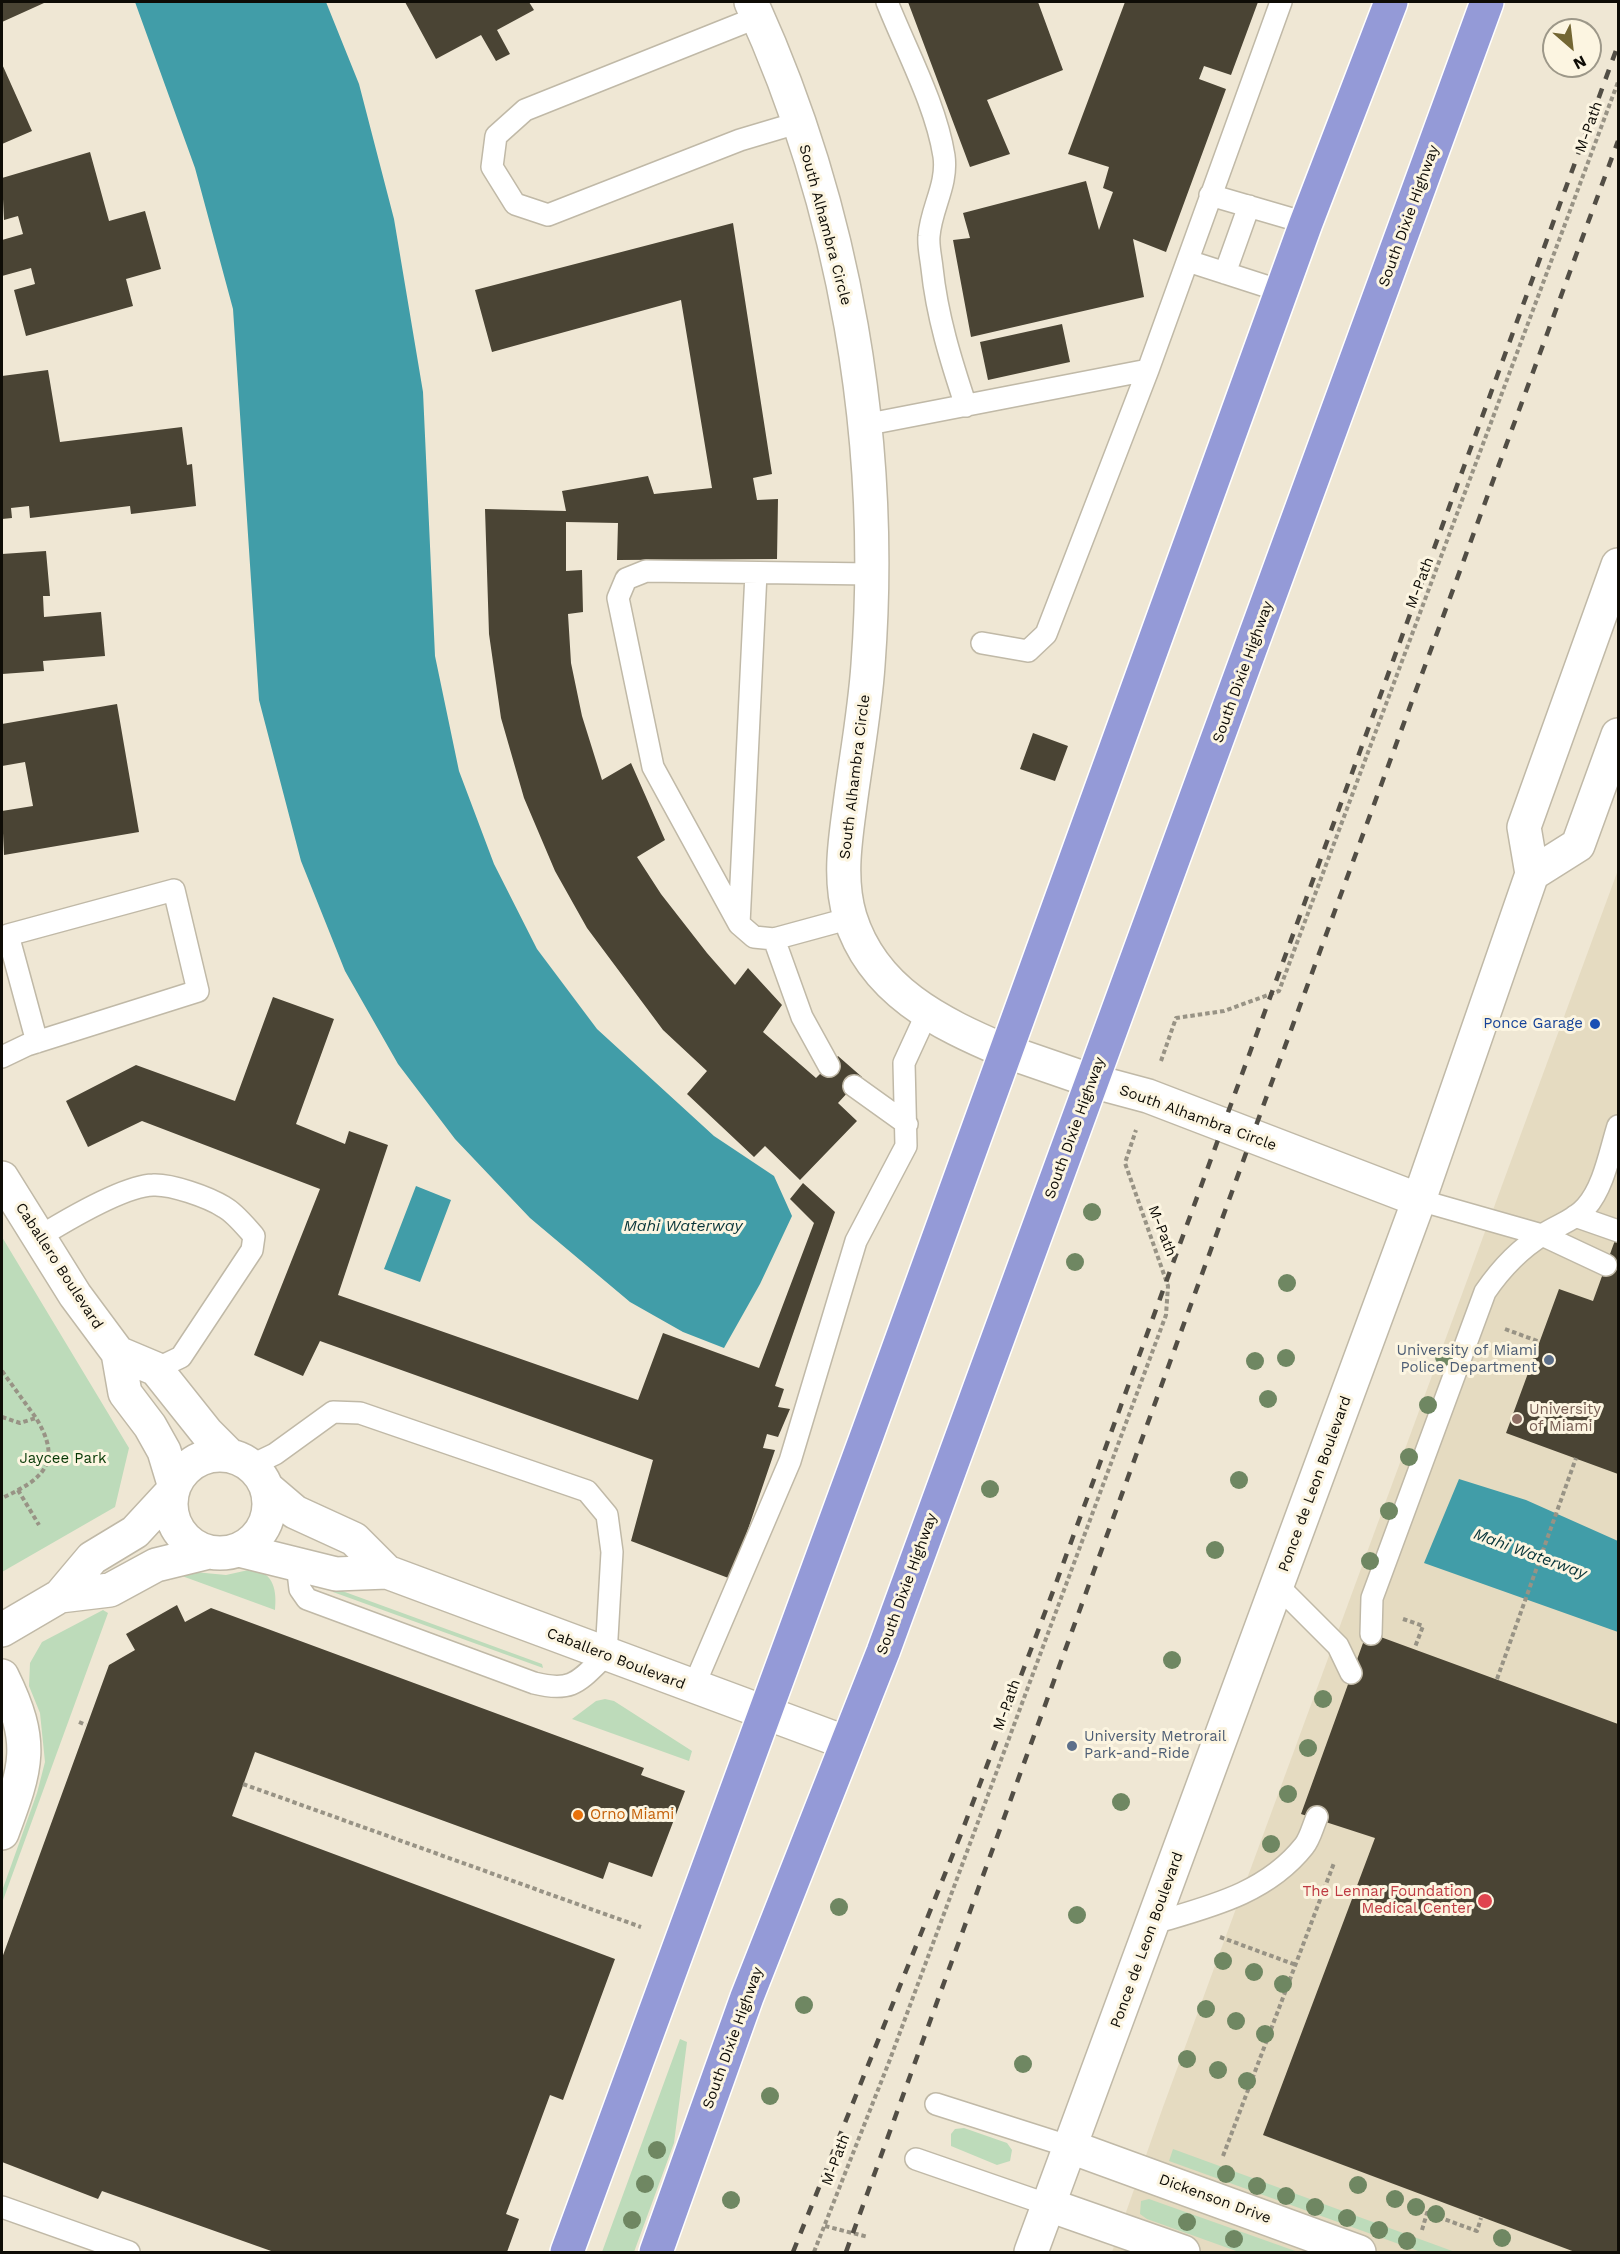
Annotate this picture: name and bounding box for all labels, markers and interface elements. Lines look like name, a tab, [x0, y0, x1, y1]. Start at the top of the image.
north arrow	[1542, 18, 1602, 78]
text: N	[1570, 51, 1589, 74]
street label: M-Path	[1571, 99, 1607, 155]
street label: South Alhambra Circle	[795, 143, 855, 307]
street label: South Dixie Highway	[1375, 143, 1443, 289]
street label: M-Path	[1402, 555, 1438, 611]
street label: South Dixie Highway	[1209, 599, 1277, 745]
street label: South Alhambra Circle	[836, 694, 874, 860]
place label: Ponce Garage	[1483, 1015, 1583, 1033]
marker: Ponce Garage	[1588, 1017, 1602, 1031]
street label: South Dixie Highway	[1041, 1055, 1109, 1201]
street label: South Alhambra Circle	[1117, 1081, 1279, 1155]
street label: Caballero Boulevard	[11, 1199, 107, 1333]
street label: M-Path	[1144, 1203, 1180, 1259]
water label: Mahi Waterway	[623, 1216, 743, 1236]
place label: University of Miami Police Department	[1396, 1342, 1537, 1377]
marker: University of Miami Police Department	[1542, 1353, 1556, 1367]
street label: Ponce de Leon Boulevard	[1275, 1394, 1355, 1574]
place label: University of Miami	[1529, 1401, 1601, 1436]
marker: University of Miami	[1510, 1412, 1524, 1426]
park label: Jaycee Park	[19, 1450, 107, 1468]
street label: South Dixie Highway	[873, 1511, 941, 1657]
water label: Mahi Waterway	[1471, 1525, 1589, 1583]
street label: Caballero Boulevard	[544, 1624, 688, 1694]
street label: M-Path	[989, 1677, 1025, 1733]
place label: University Metrorail Park-and-Ride	[1084, 1728, 1226, 1763]
marker: University Metrorail Park-and-Ride	[1065, 1739, 1079, 1753]
place label: Orno Miami	[590, 1806, 674, 1824]
marker: Orno Miami	[571, 1808, 585, 1822]
street label: Ponce de Leon Boulevard	[1107, 1850, 1187, 2030]
place label: The Lennar Foundation Medical Center	[1302, 1883, 1472, 1918]
marker: The Lennar Foundation Medical Center	[1476, 1892, 1494, 1910]
street label: South Dixie Highway	[699, 1965, 767, 2111]
street label: M-Path	[818, 2132, 854, 2188]
street label: Dickenson Drive	[1157, 2170, 1273, 2228]

